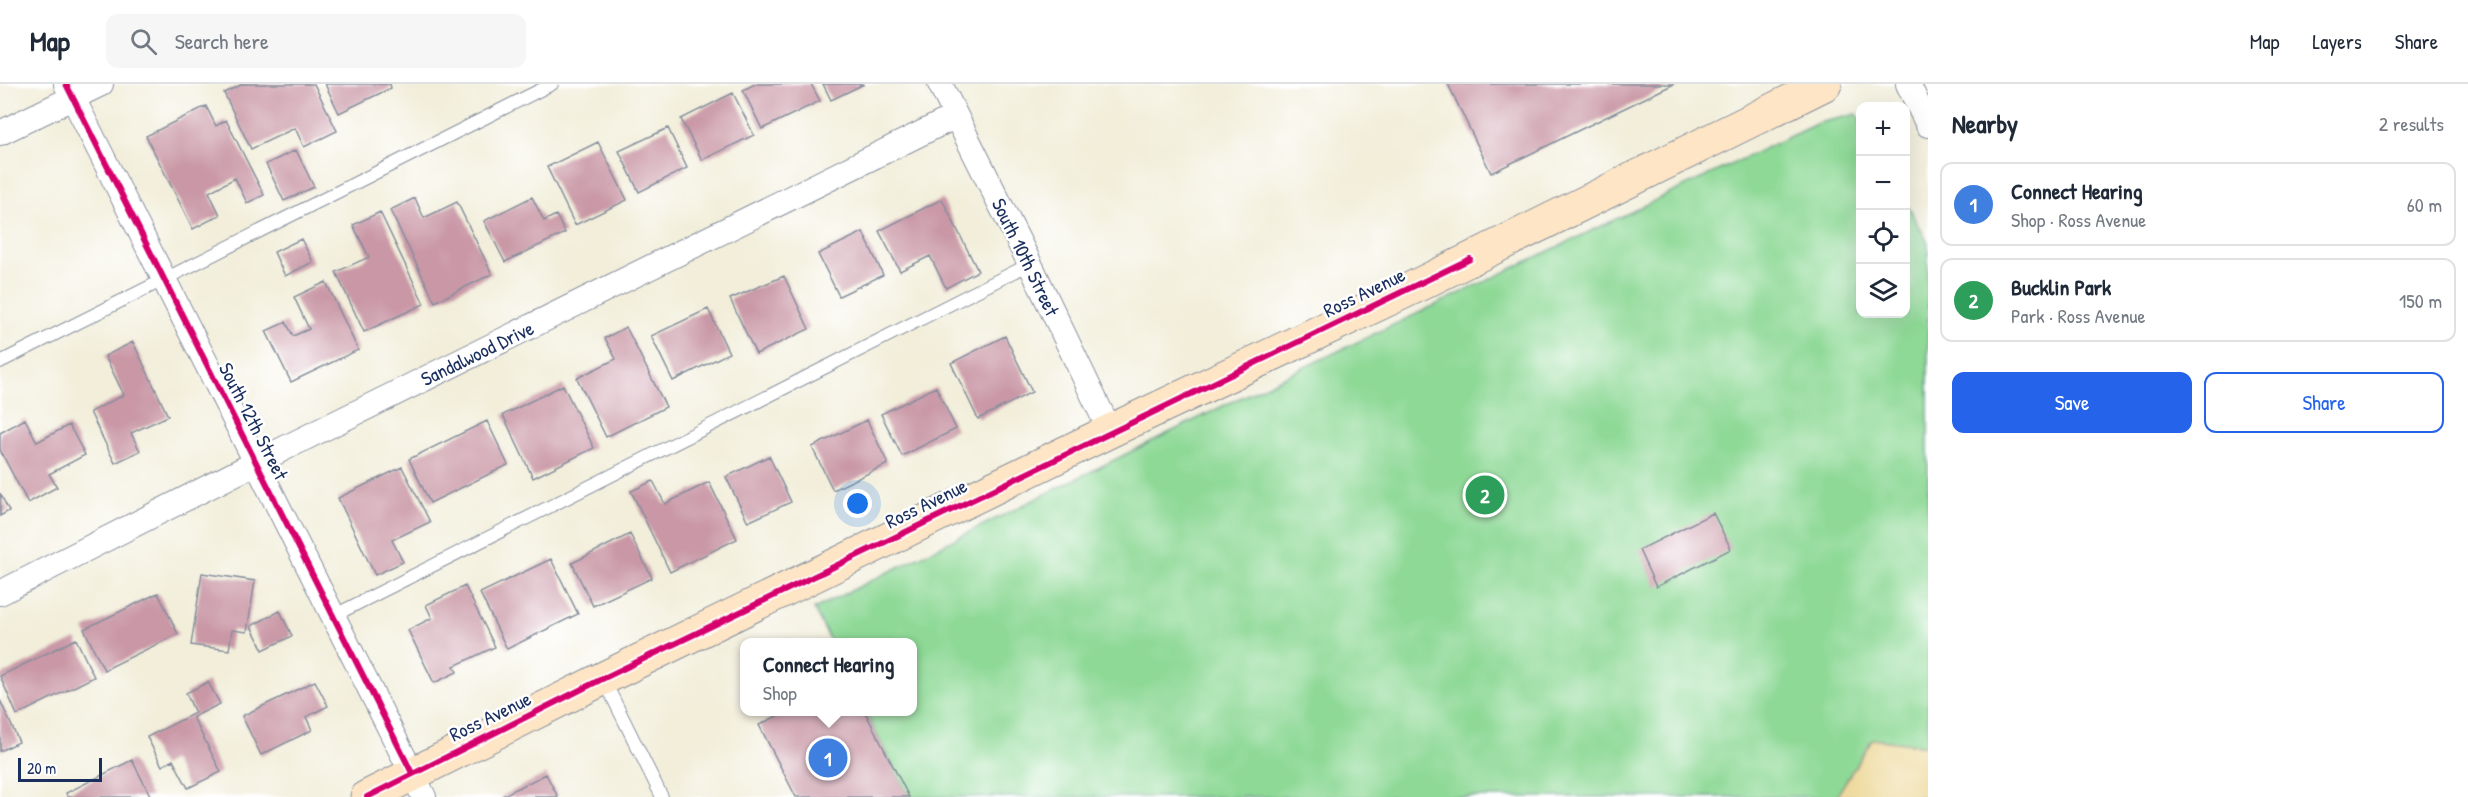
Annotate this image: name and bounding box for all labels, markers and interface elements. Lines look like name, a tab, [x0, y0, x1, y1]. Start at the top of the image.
search box	[106, 14, 526, 68]
text: Map	[30, 22, 70, 60]
icon: search	[127, 25, 160, 58]
text: Search here	[175, 26, 269, 56]
text: Map	[2250, 27, 2279, 56]
text: Layers	[2312, 27, 2362, 56]
text: Share	[2395, 27, 2438, 56]
map controls	[1856, 102, 1910, 318]
button: +	[1856, 102, 1910, 156]
text: Nearby	[1952, 106, 2018, 141]
text: 2 results	[2379, 110, 2444, 137]
button: −	[1856, 156, 1910, 210]
text: Connect Hearing	[2011, 176, 2143, 206]
text: 1	[1970, 191, 1977, 218]
text: 60 m	[2407, 191, 2442, 218]
street label: South 10th Street	[986, 194, 1067, 321]
text: Shop · Ross Avenue	[2011, 206, 2146, 233]
button: locate	[1856, 210, 1910, 264]
street label: Ross Avenue	[1319, 261, 1409, 323]
button: layers	[1856, 264, 1910, 318]
text: Bucklin Park	[2011, 272, 2111, 302]
text: 2	[1969, 287, 1978, 314]
text: 150 m	[2399, 287, 2442, 314]
text: Park · Ross Avenue	[2011, 302, 2146, 329]
street label: Sandalwood Drive	[416, 314, 538, 392]
street label: South 12th Street	[213, 358, 296, 485]
button: Save	[1952, 372, 2192, 433]
button: Share	[2204, 372, 2444, 433]
street label: Ross Avenue	[881, 472, 971, 534]
pin: 2	[1466, 472, 1504, 518]
your location	[843, 489, 872, 518]
popup	[740, 638, 917, 716]
text: Connect Hearing	[763, 649, 894, 679]
text: Shop	[763, 679, 797, 706]
street label: Ross Avenue	[445, 685, 535, 747]
pin: 1	[808, 736, 848, 780]
scale bar	[18, 755, 102, 782]
text: 20 m	[27, 757, 56, 779]

